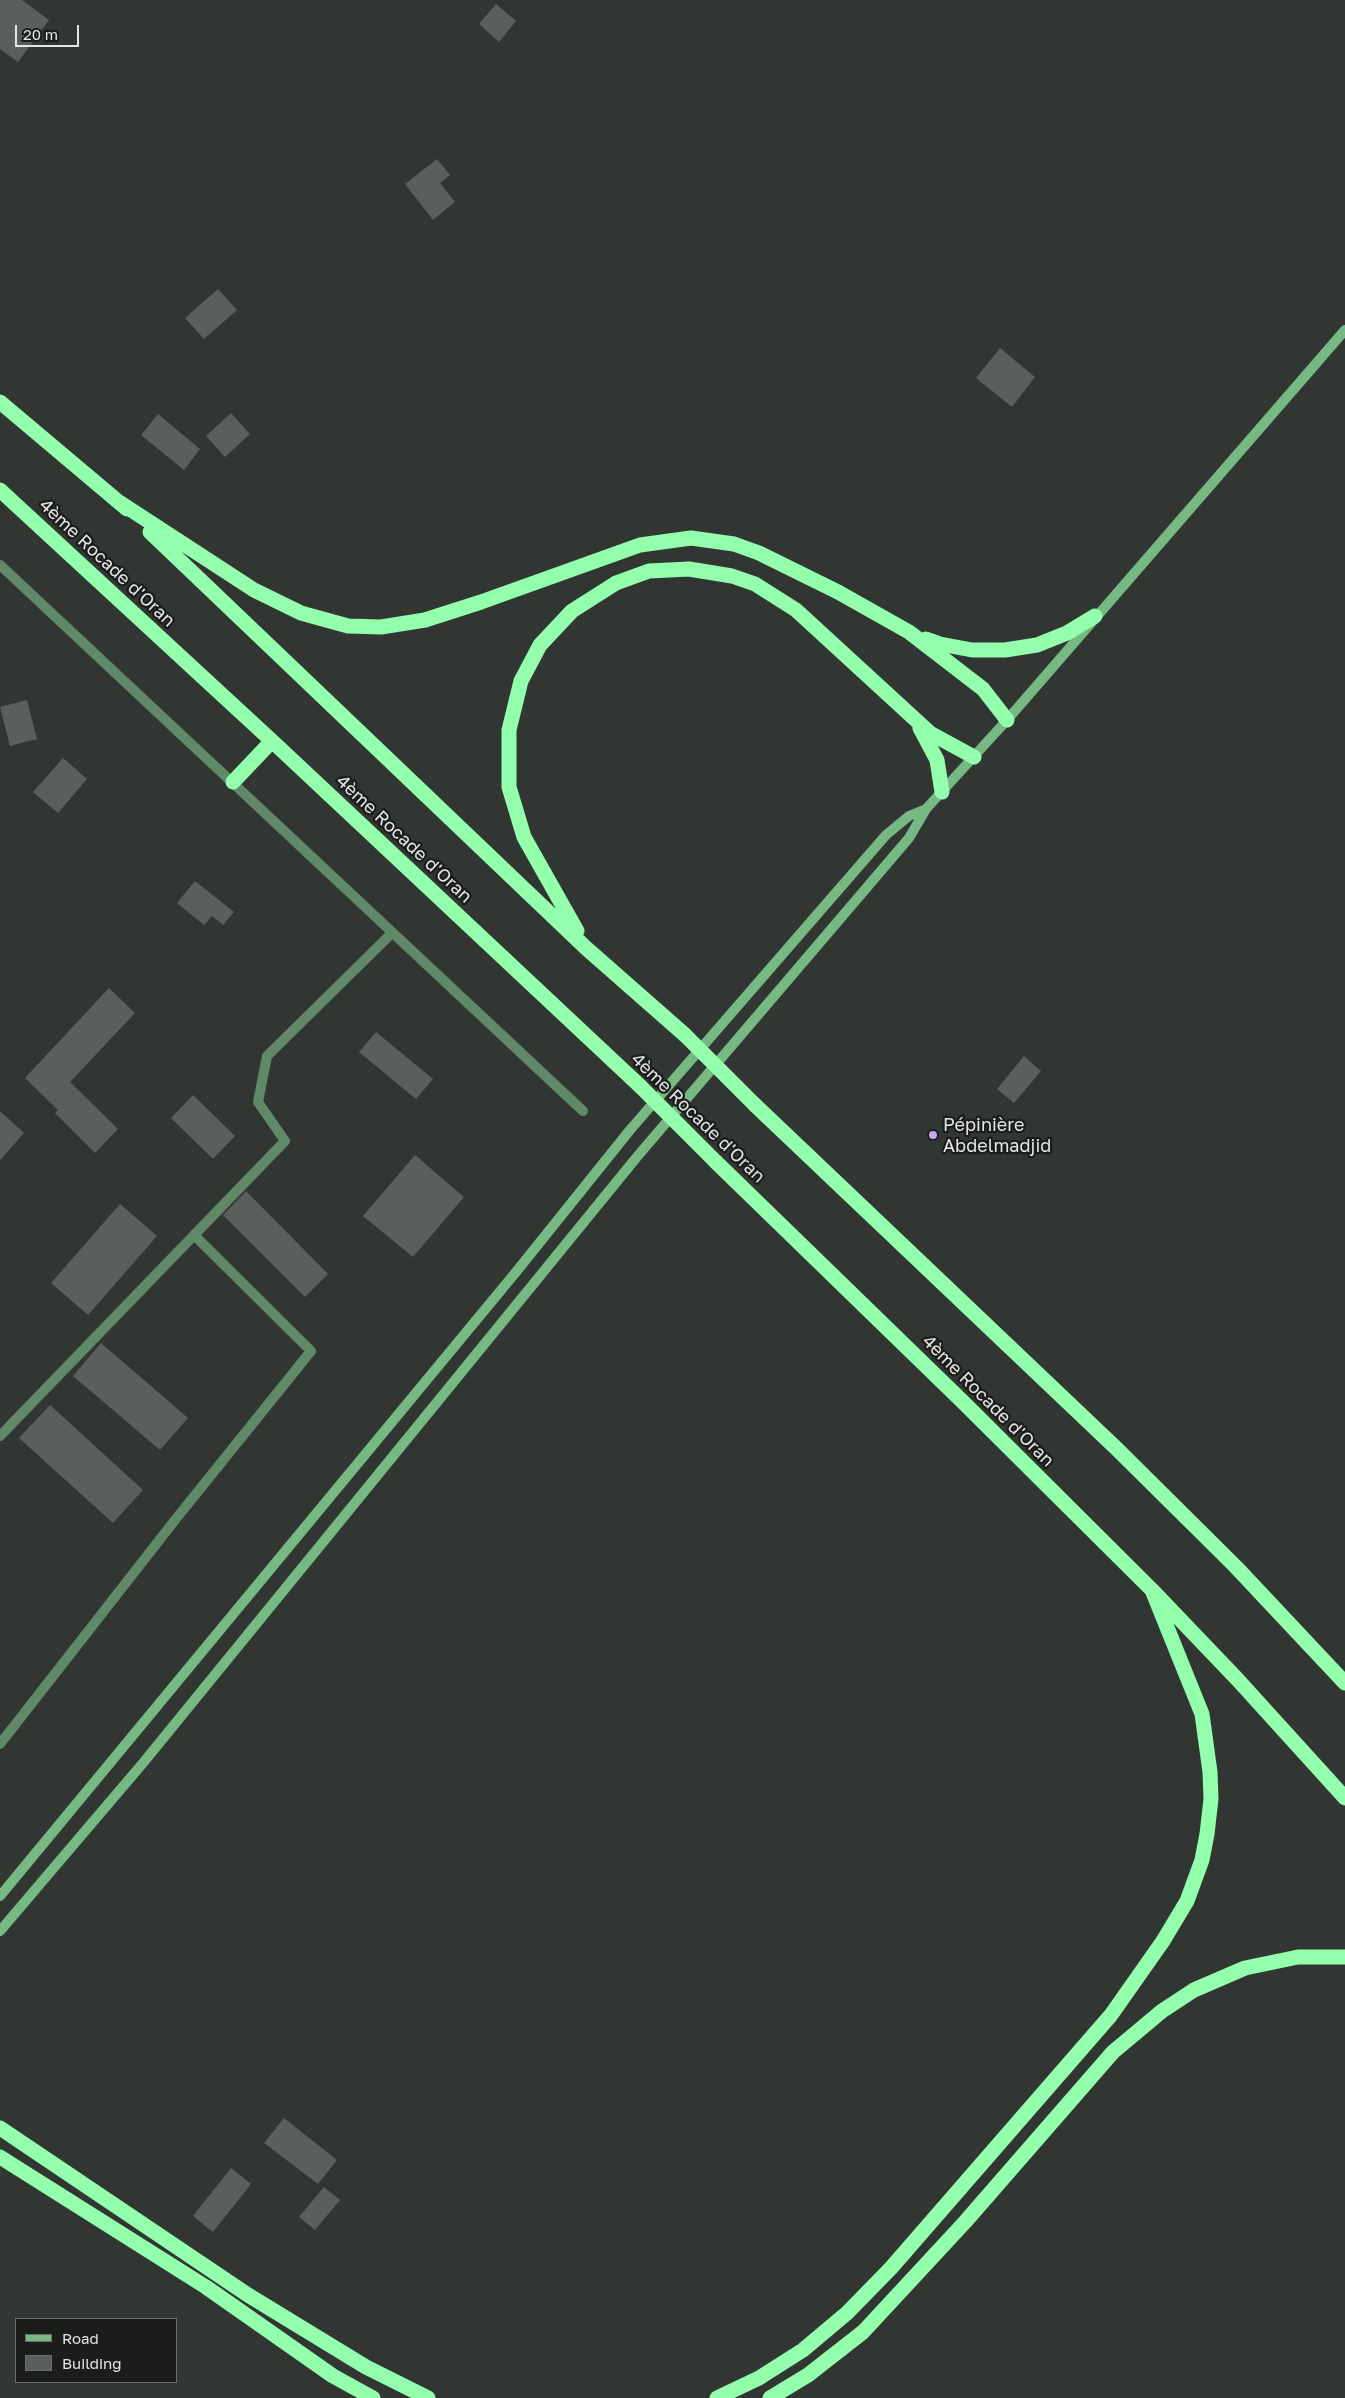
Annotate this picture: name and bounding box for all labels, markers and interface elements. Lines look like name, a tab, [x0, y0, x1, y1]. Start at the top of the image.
scale bar	[18, 15, 81, 47]
text: 20 m	[23, 25, 58, 43]
street label: 4ème Rocade d'Oran	[35, 495, 179, 631]
street label: 4ème Rocade d'Oran	[332, 771, 476, 907]
street label: 4ème Rocade d'Oran	[627, 1049, 769, 1187]
place label: Pépinière Abdelmadjid	[943, 1114, 1051, 1156]
marker: Pépinière Abdelmadjid	[927, 1129, 939, 1141]
street label: 4ème Rocade d'Oran	[918, 1331, 1058, 1471]
legend	[15, 2318, 178, 2383]
text: Road	[62, 2329, 99, 2347]
text: Building	[62, 2354, 122, 2372]

